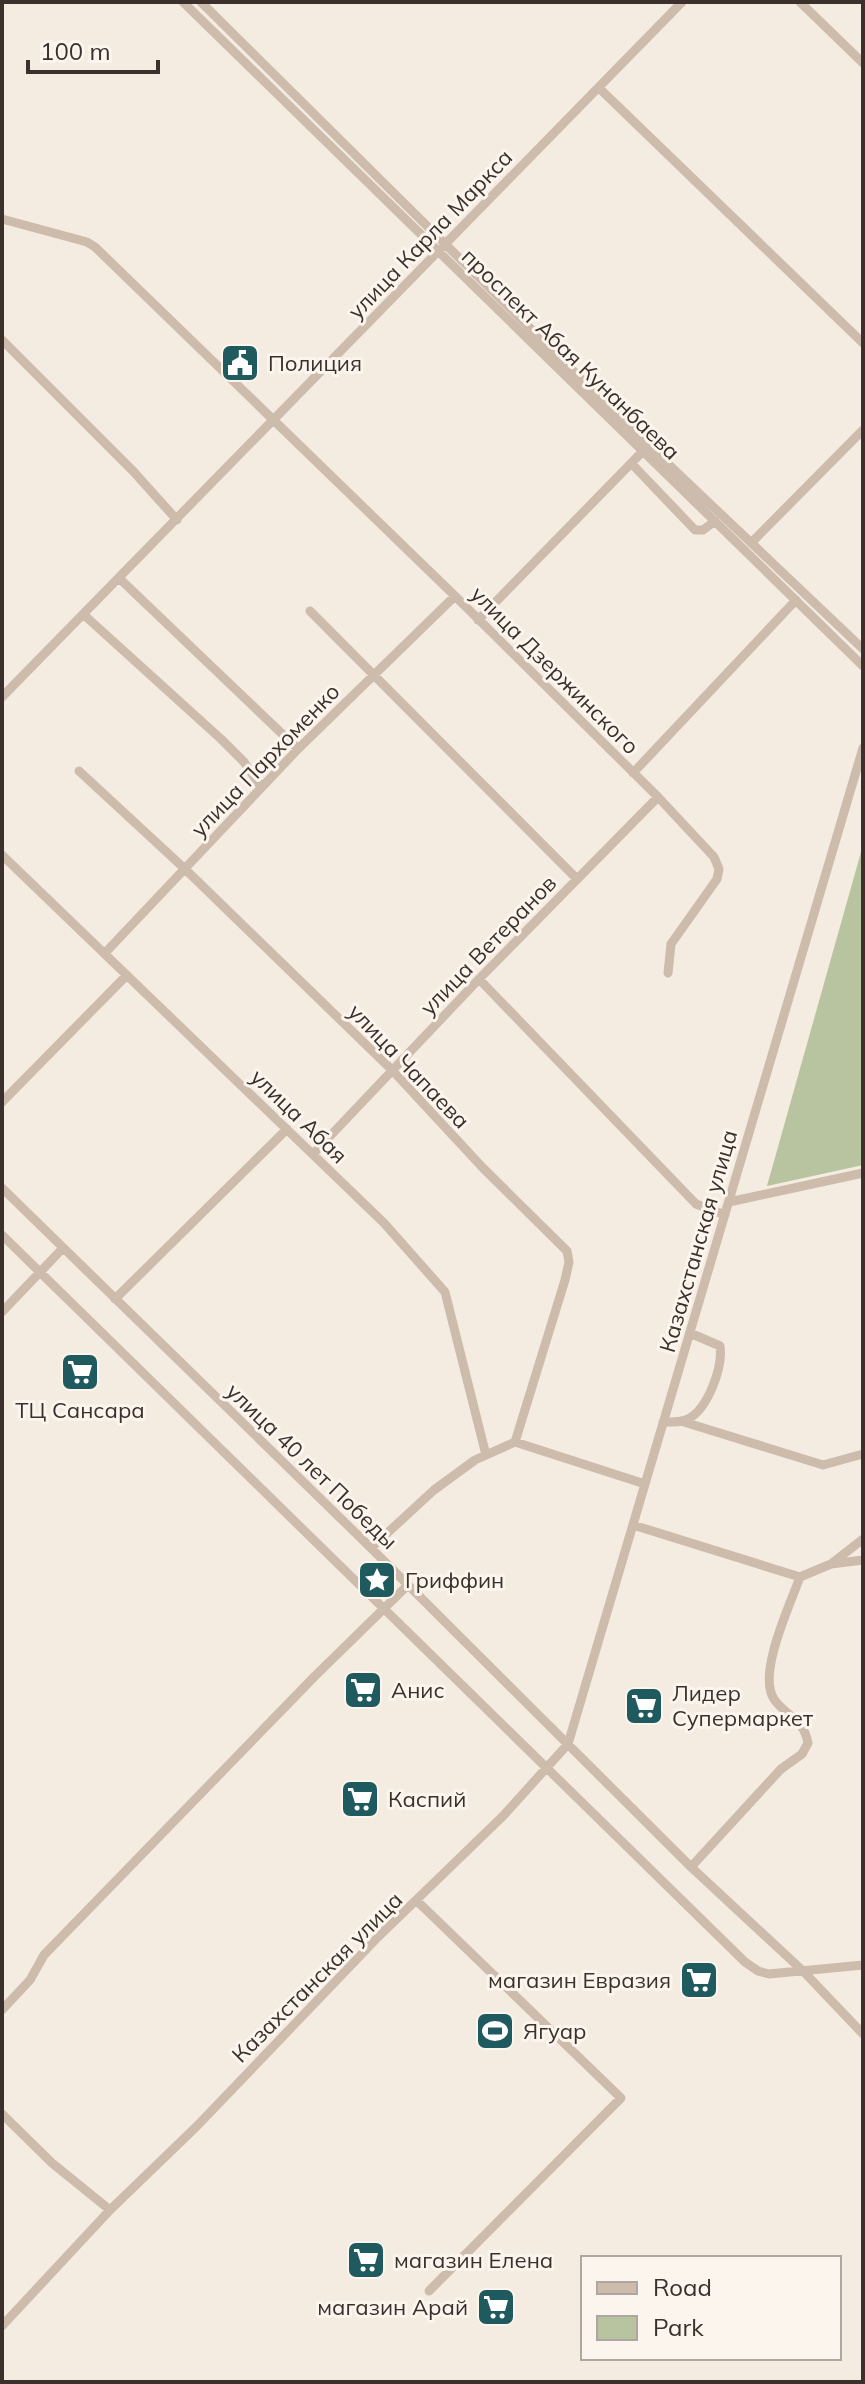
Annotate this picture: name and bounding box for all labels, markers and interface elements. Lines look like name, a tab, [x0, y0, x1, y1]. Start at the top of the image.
scale bar	[28, 24, 158, 74]
text: 100 m	[40, 36, 111, 66]
street label: улица Карла Маркса	[342, 143, 518, 325]
street label: проспект Абая Кунанбаева	[456, 242, 686, 466]
public building icon: Полиция	[219, 342, 261, 384]
place label: Полиция	[268, 349, 362, 377]
street label: улица Дзержинского	[465, 580, 645, 760]
street label: улица Пархоменко	[185, 677, 345, 843]
street label: улица Ветеранов	[414, 869, 562, 1021]
street label: улица Чапаева	[342, 998, 476, 1134]
street label: улица Абая	[245, 1063, 353, 1169]
street label: Казахстанская улица	[653, 1126, 743, 1356]
supermarket icon: ТЦ Сансара	[59, 1351, 101, 1393]
street label: улица 40 лет Победы	[221, 1377, 403, 1555]
place label: ТЦ Сансара	[15, 1396, 145, 1424]
place icon: Гриффин	[356, 1559, 398, 1601]
place label: Гриффин	[405, 1566, 504, 1594]
supermarket icon: Анис	[342, 1669, 384, 1711]
place label: Анис	[391, 1676, 445, 1704]
place label: Лидер Супермаркет	[672, 1679, 813, 1732]
supermarket icon: Лидер Супермаркет	[623, 1685, 665, 1727]
supermarket icon: Каспий	[339, 1778, 381, 1820]
place label: Каспий	[388, 1785, 466, 1813]
street label: Казахстанская улица	[226, 1886, 408, 2068]
supermarket icon: магазин Евразия	[678, 1959, 720, 2001]
place label: магазин Евразия	[488, 1966, 671, 1994]
sports icon: Ягуар	[474, 2010, 516, 2052]
place label: Ягуар	[523, 2017, 586, 2045]
supermarket icon: магазин Елена	[345, 2239, 387, 2281]
place label: магазин Елена	[394, 2246, 553, 2274]
legend	[581, 2256, 841, 2360]
text: Road	[653, 2272, 712, 2302]
supermarket icon: магазин Арай	[475, 2286, 517, 2328]
place label: магазин Арай	[317, 2293, 468, 2321]
text: Park	[653, 2312, 704, 2342]

